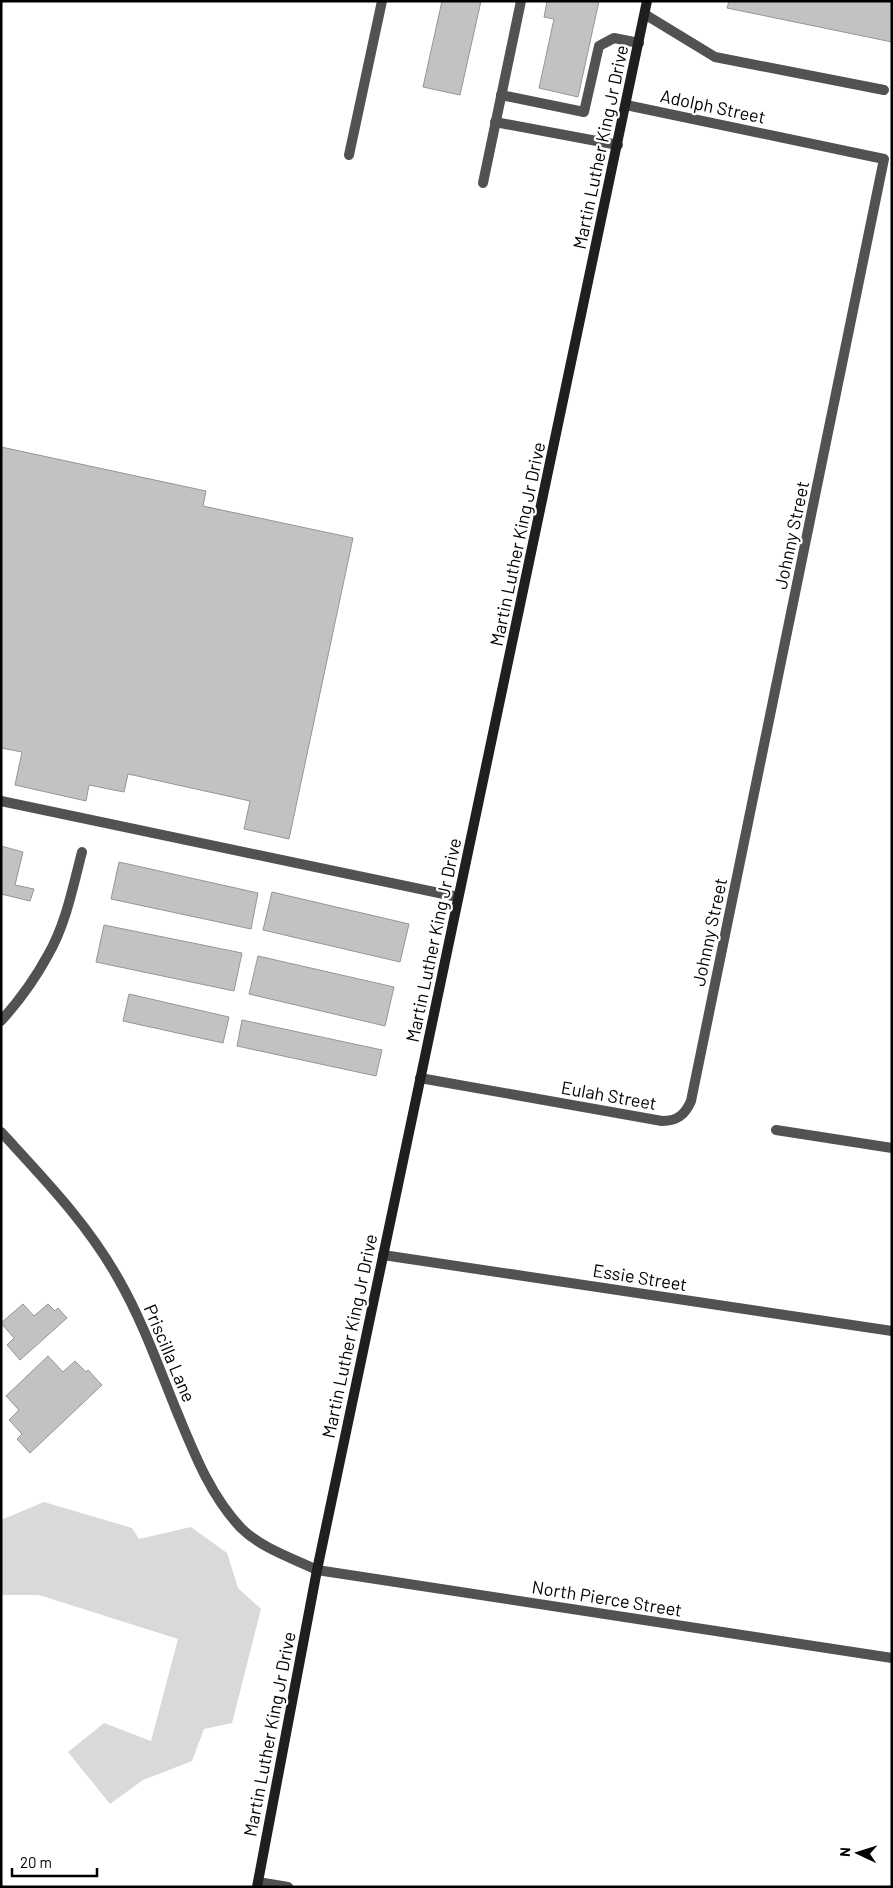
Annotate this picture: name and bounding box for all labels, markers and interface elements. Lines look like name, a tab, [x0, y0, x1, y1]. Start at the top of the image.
street label: Martin Luther King Jr Drive	[568, 43, 632, 251]
street label: Adolph Street	[658, 84, 768, 128]
street label: Martin Luther King Jr Drive	[485, 440, 549, 648]
street label: Johnny Street	[769, 479, 813, 591]
street label: Martin Luther King Jr Drive	[401, 836, 465, 1044]
street label: Johnny Street	[687, 876, 731, 988]
street label: Eulah Street	[560, 1076, 658, 1114]
street label: Martin Luther King Jr Drive	[317, 1232, 381, 1440]
street label: Essie Street	[591, 1259, 689, 1295]
street label: Priscilla Lane	[140, 1301, 200, 1405]
street label: North Pierce Street	[530, 1575, 684, 1621]
street label: Martin Luther King Jr Drive	[238, 1630, 300, 1838]
north arrow	[833, 1828, 883, 1878]
scale bar	[12, 1846, 98, 1878]
text: N	[836, 1847, 853, 1857]
text: 20 m	[20, 1853, 52, 1871]

